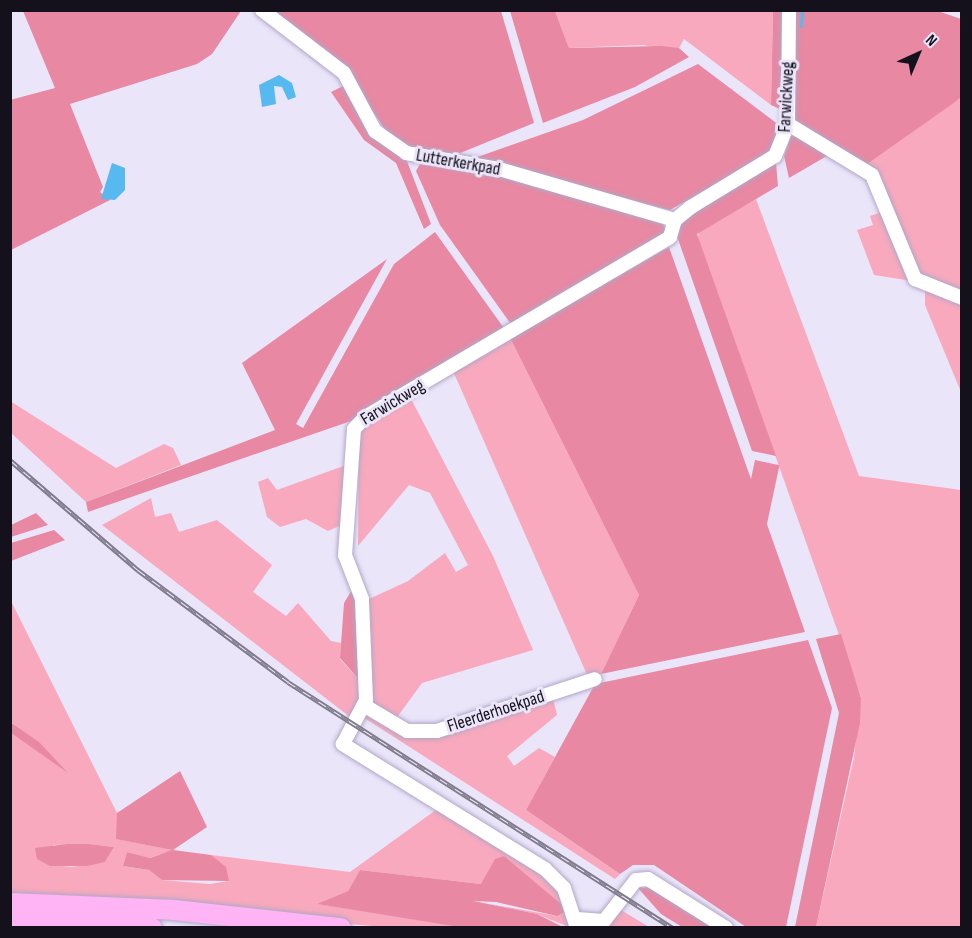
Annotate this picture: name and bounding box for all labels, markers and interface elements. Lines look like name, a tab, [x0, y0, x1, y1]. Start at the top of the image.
north arrow	[888, 24, 948, 84]
text: N	[921, 31, 941, 50]
street label: Farwickweg	[774, 61, 800, 133]
street label: Lutterkerkpad	[414, 145, 502, 181]
street label: Farwickweg	[357, 375, 429, 431]
street label: Fleerderhoekpad	[445, 686, 547, 738]

